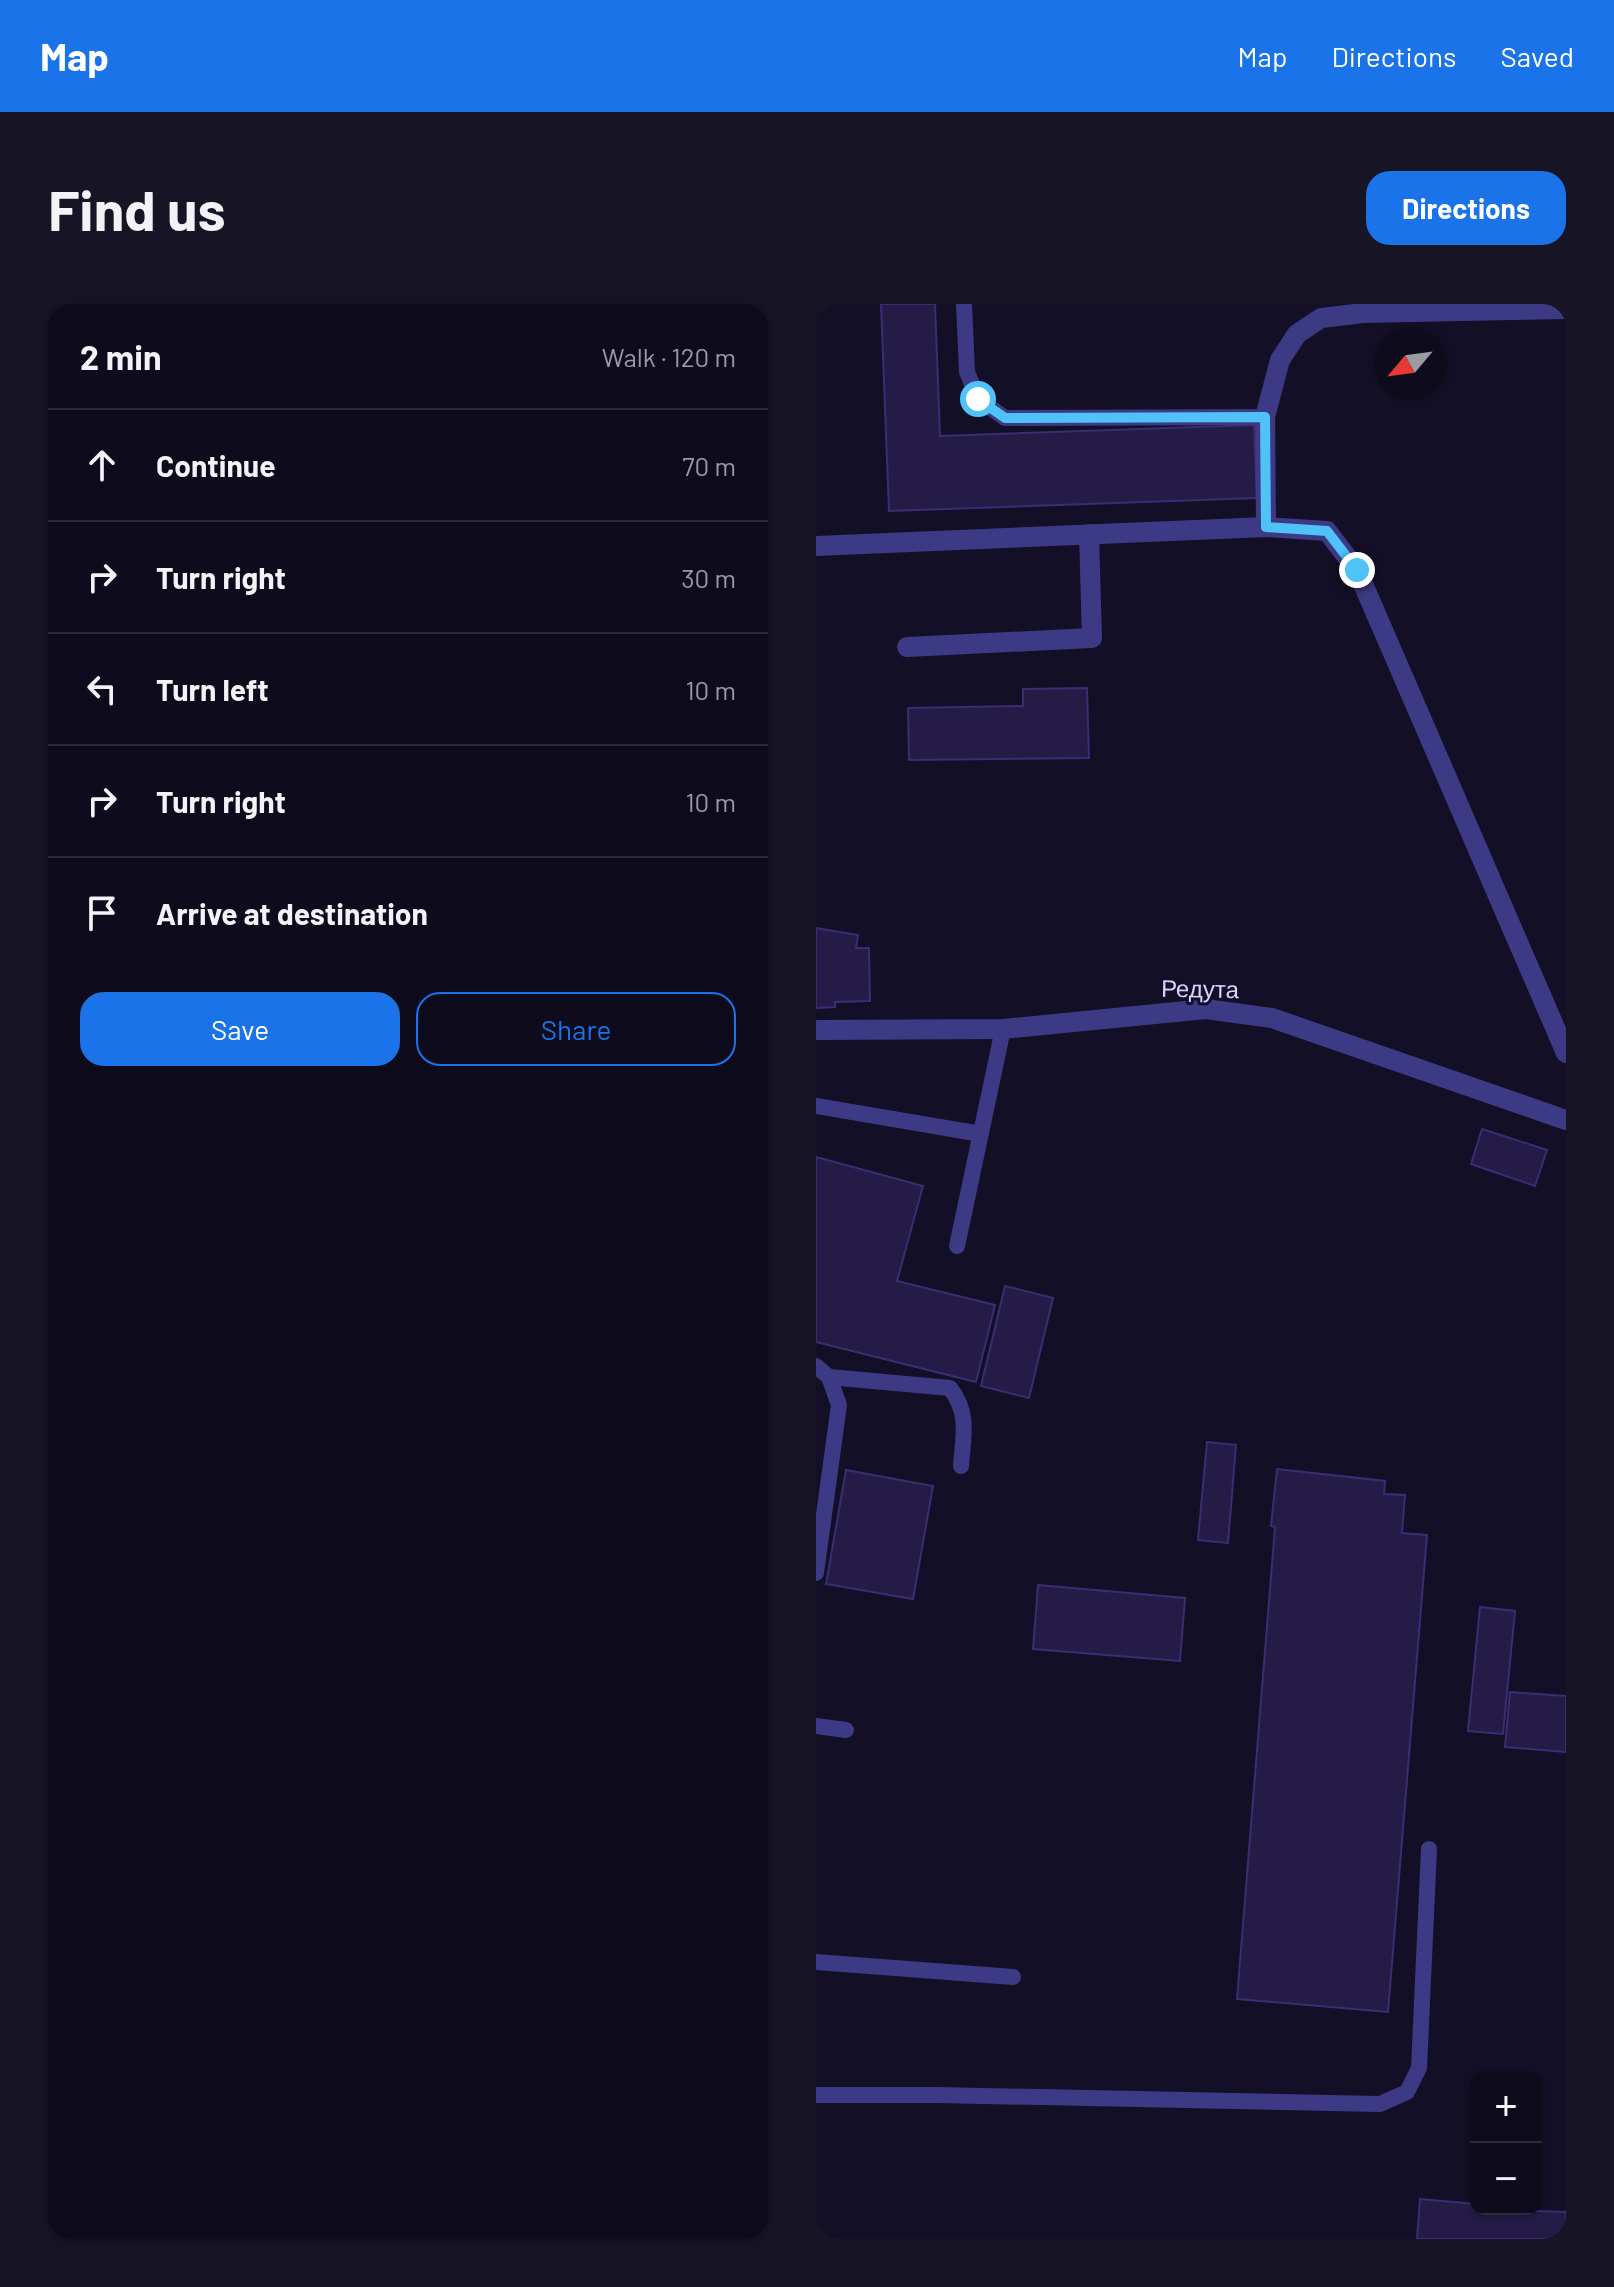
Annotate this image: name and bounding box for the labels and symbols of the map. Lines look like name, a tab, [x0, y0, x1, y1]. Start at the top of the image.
north arrow	[1374, 328, 1446, 400]
route start	[960, 381, 996, 417]
route end	[1339, 552, 1375, 588]
street label: Редута	[1161, 973, 1240, 1003]

